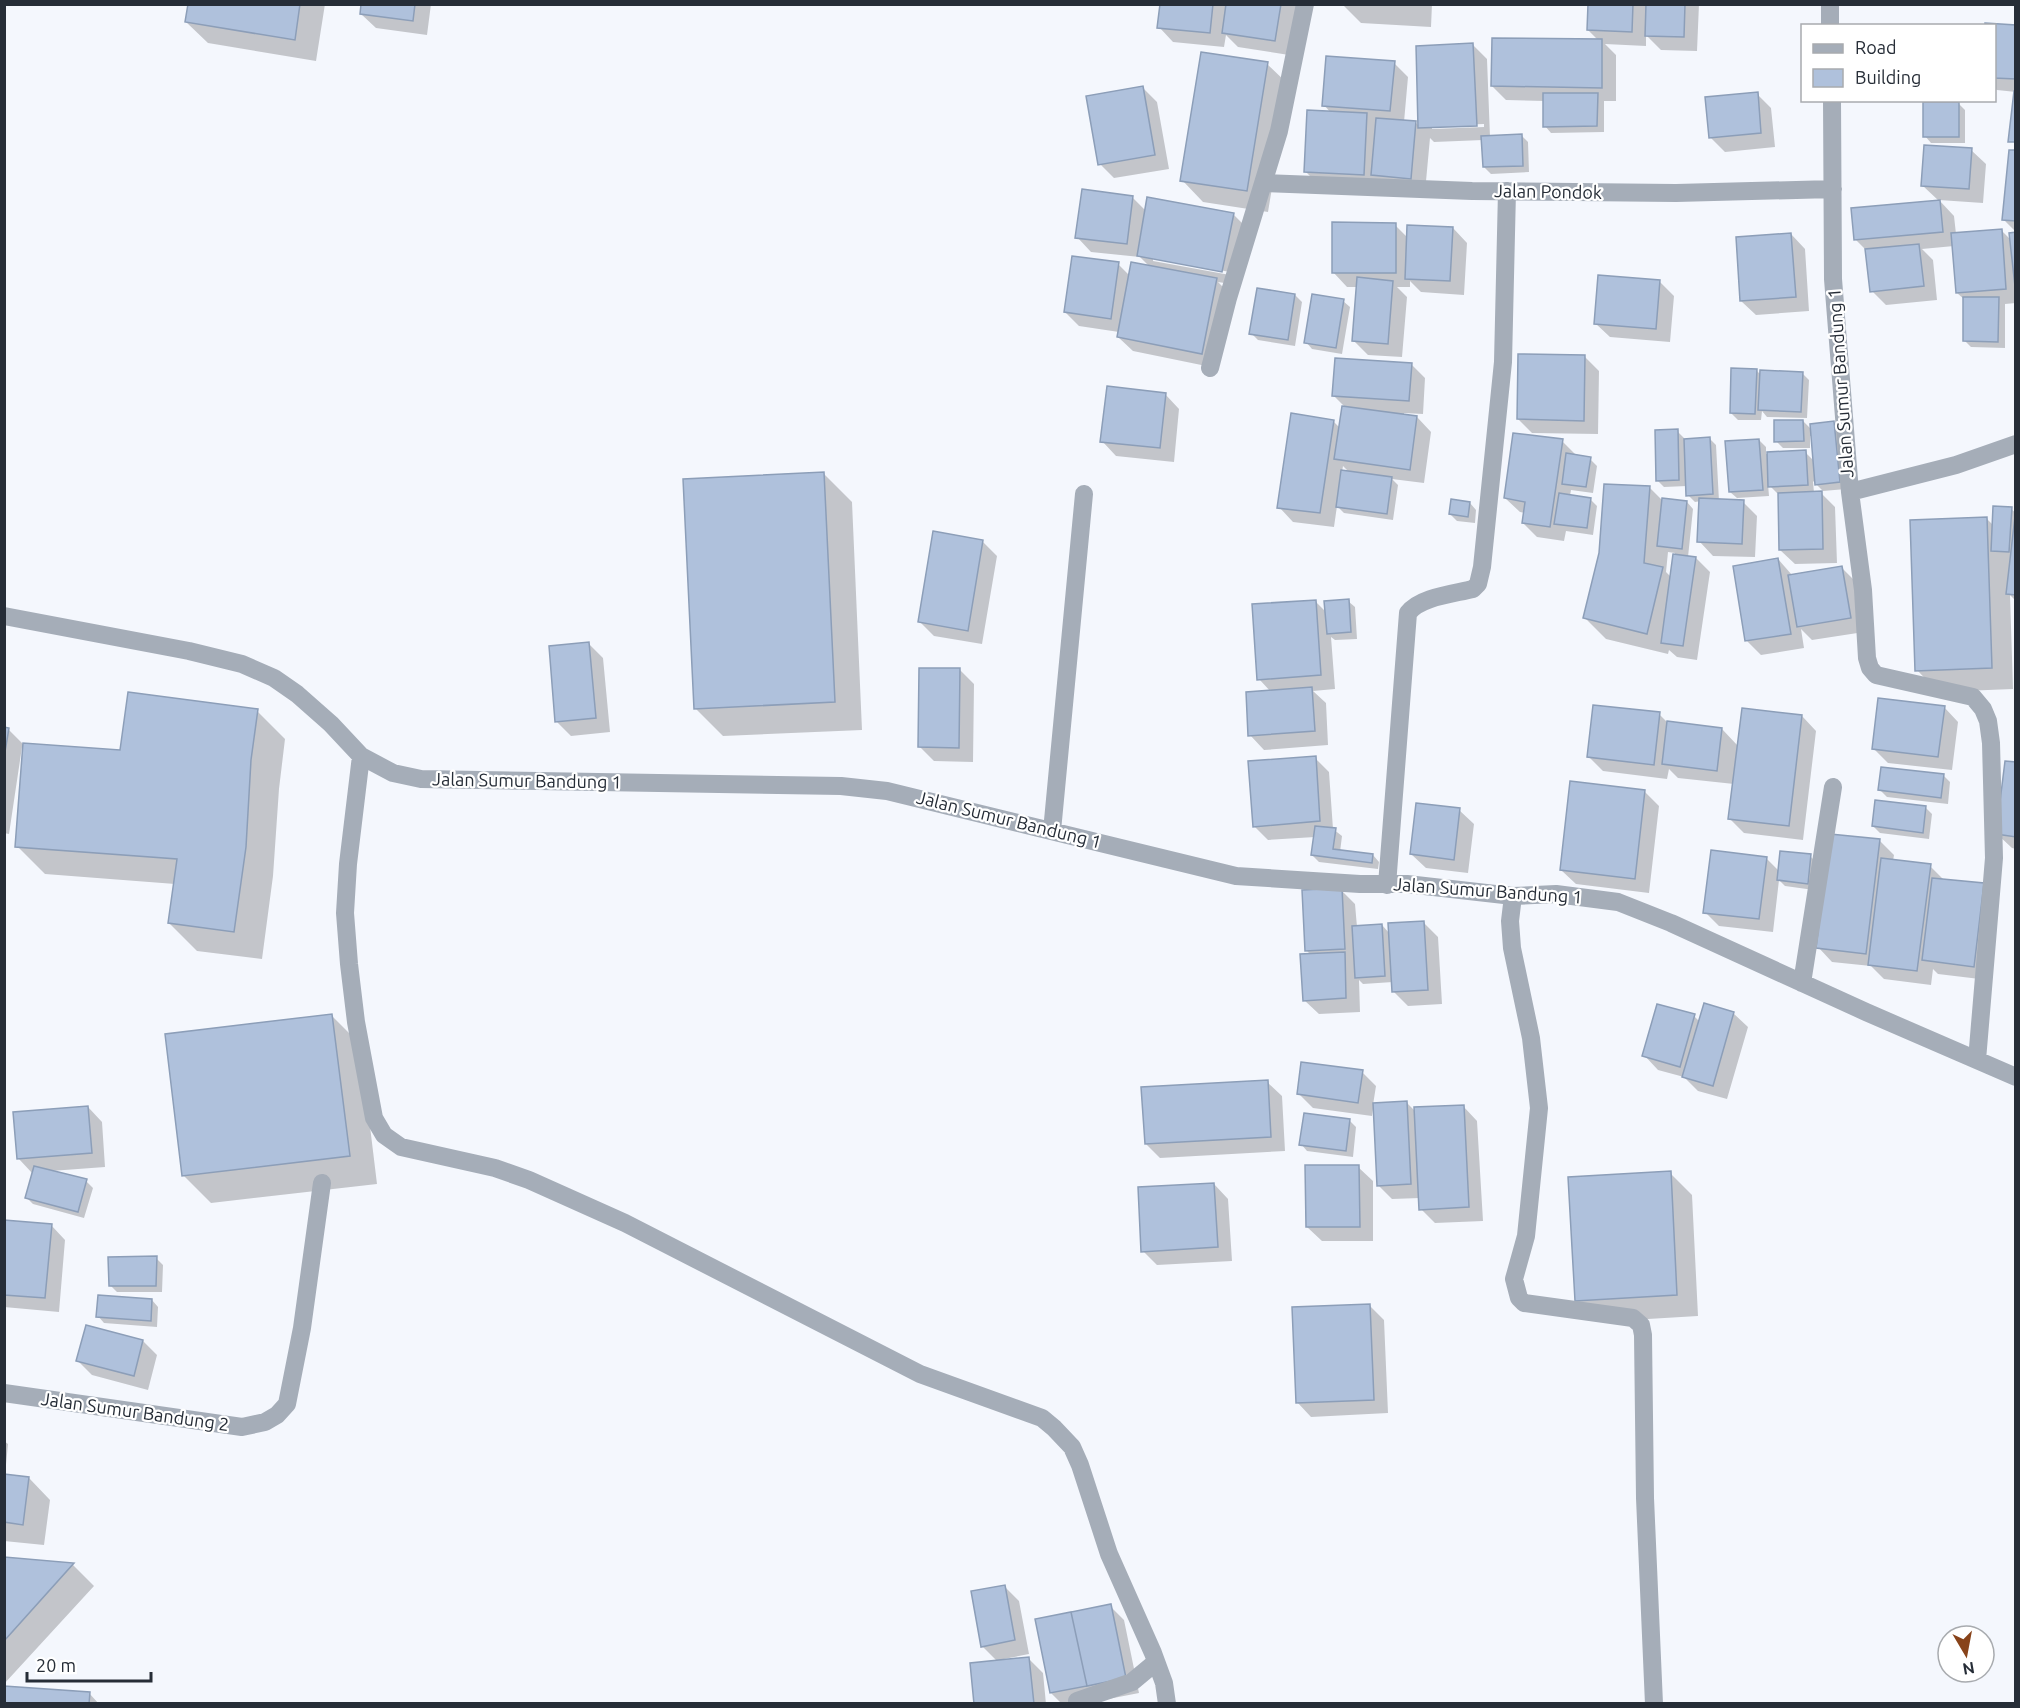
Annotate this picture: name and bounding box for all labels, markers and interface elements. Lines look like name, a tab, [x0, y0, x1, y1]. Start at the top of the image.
legend	[1801, 24, 1996, 102]
text: Road	[1855, 37, 1897, 57]
text: Building	[1855, 67, 1921, 87]
street label: Jalan Pondok	[1494, 180, 1602, 202]
street label: Jalan Sumur Bandung 1	[1823, 288, 1857, 478]
street label: Jalan Sumur Bandung 1	[432, 768, 622, 792]
street label: Jalan Sumur Bandung 1	[915, 786, 1104, 852]
street label: Jalan Sumur Bandung 1	[1393, 873, 1583, 907]
street label: Jalan Sumur Bandung 2	[40, 1388, 230, 1434]
north arrow	[1936, 1624, 1996, 1684]
scale bar	[27, 1645, 152, 1683]
text: 20 m	[36, 1655, 76, 1675]
text: N	[1961, 1659, 1976, 1679]

